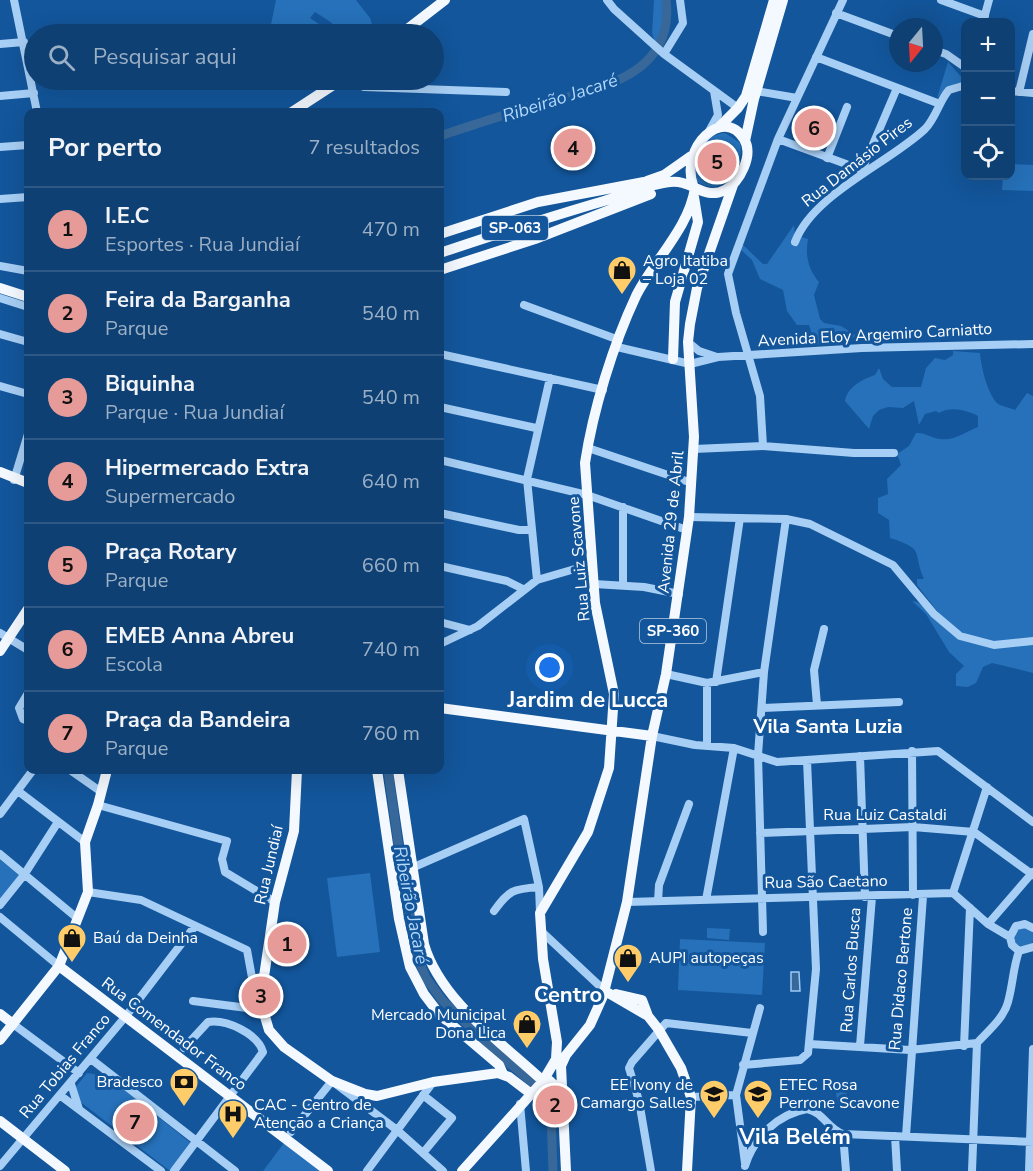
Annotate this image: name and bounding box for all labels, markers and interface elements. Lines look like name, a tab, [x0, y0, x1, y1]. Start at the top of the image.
north arrow	[889, 18, 943, 72]
map controls	[961, 18, 1015, 180]
button: +	[961, 18, 1015, 72]
search box	[24, 24, 444, 90]
icon: search	[45, 41, 78, 74]
text: Pesquisar aqui	[93, 42, 237, 72]
water label: Ribeirão Jacaré	[499, 68, 621, 128]
button: −	[961, 72, 1015, 126]
pin: 6	[794, 106, 834, 150]
street label: Rua Damásio Pires	[797, 112, 917, 212]
pin: 4	[554, 126, 592, 170]
button: locate	[961, 126, 1015, 180]
text: Por perto	[48, 130, 162, 165]
text: 7 resultados	[309, 134, 420, 161]
pin: 5	[698, 140, 736, 184]
text: I.E.C	[105, 201, 150, 231]
text: 1	[62, 216, 74, 243]
text: 470 m	[362, 216, 420, 243]
road number: SP-063	[482, 216, 548, 240]
text: Esportes · Rua Jundiaí	[105, 231, 300, 258]
place label: Agro Itatiba – Loja 02	[643, 250, 728, 290]
shop icon: Agro Itatiba – Loja 02	[606, 254, 638, 296]
text: Feira da Barganha	[105, 285, 291, 315]
text: 2	[62, 300, 74, 327]
text: 540 m	[362, 300, 420, 327]
text: Parque	[105, 315, 168, 342]
street label: Avenida Eloy Argemiro Carniatto	[757, 318, 993, 352]
text: Biquinha	[105, 369, 195, 399]
text: 3	[62, 384, 74, 411]
text: 540 m	[362, 384, 420, 411]
text: Parque · Rua Jundiaí	[105, 399, 284, 426]
street label: Avenida 29 de Abril	[653, 449, 689, 594]
text: Hipermercado Extra	[105, 453, 309, 483]
text: 4	[62, 468, 74, 495]
text: 640 m	[362, 468, 420, 495]
text: Supermercado	[105, 483, 235, 510]
street label: Rua Luiz Scavone	[563, 496, 595, 622]
text: Praça Rotary	[105, 537, 237, 567]
text: 5	[62, 552, 74, 579]
text: 660 m	[362, 552, 420, 579]
text: Parque	[105, 567, 168, 594]
road number: SP-360	[640, 619, 706, 643]
text: EMEB Anna Abreu	[105, 621, 294, 651]
text: 6	[62, 636, 74, 663]
text: 740 m	[362, 636, 420, 663]
text: Escola	[105, 651, 163, 678]
your location	[535, 653, 564, 682]
district label: Jardim de Lucca	[507, 685, 668, 715]
text: Praça da Bandeira	[105, 705, 290, 735]
district label: Vila Santa Luzia	[752, 713, 903, 740]
text: 7	[62, 720, 74, 747]
text: 760 m	[362, 720, 420, 747]
text: Parque	[105, 735, 168, 762]
street label: Rua Luiz Castaldi	[823, 804, 947, 826]
street label: Rua Jundiaí	[249, 822, 289, 907]
water label: Ribeirão Jacaré	[388, 844, 434, 967]
street label: Rua São Caetano	[764, 870, 888, 894]
street label: Rua Carlos Busca	[836, 907, 866, 1033]
street label: Rua Didaco Bertone	[884, 907, 918, 1051]
shop icon: Baú da Deinha	[56, 922, 88, 964]
pin: 1	[268, 922, 306, 966]
place label: Baú da Deinha	[93, 927, 198, 949]
shop icon: AUPI autopeças	[612, 942, 644, 984]
place label: AUPI autopeças	[649, 947, 764, 969]
street label: Rua Comendador Franco	[97, 972, 251, 1096]
pin: 3	[242, 974, 280, 1018]
district label: Centro	[534, 980, 602, 1010]
place label: Mercado Municipal Dona Lica	[371, 1004, 506, 1044]
shop icon: Mercado Municipal Dona Lica	[511, 1008, 543, 1050]
street label: Rua Tobias Franco	[15, 1009, 116, 1123]
bank icon: Bradesco	[168, 1066, 200, 1108]
place label: Bradesco	[96, 1071, 163, 1093]
place label: EE Ivony de Camargo Salles	[580, 1074, 693, 1114]
place label: ETEC Rosa Perrone Scavone	[779, 1074, 899, 1114]
school or university icon: EE Ivony de Camargo Salles	[698, 1078, 730, 1120]
school or university icon: ETEC Rosa Perrone Scavone	[742, 1078, 774, 1120]
pin: 2	[536, 1082, 574, 1128]
place label: CAC - Centro de Atenção a Criança	[254, 1094, 384, 1134]
hospital icon: CAC - Centro de Atenção a Criança	[217, 1098, 249, 1140]
pin: 7	[116, 1100, 154, 1144]
district label: Vila Belém	[738, 1122, 851, 1152]

